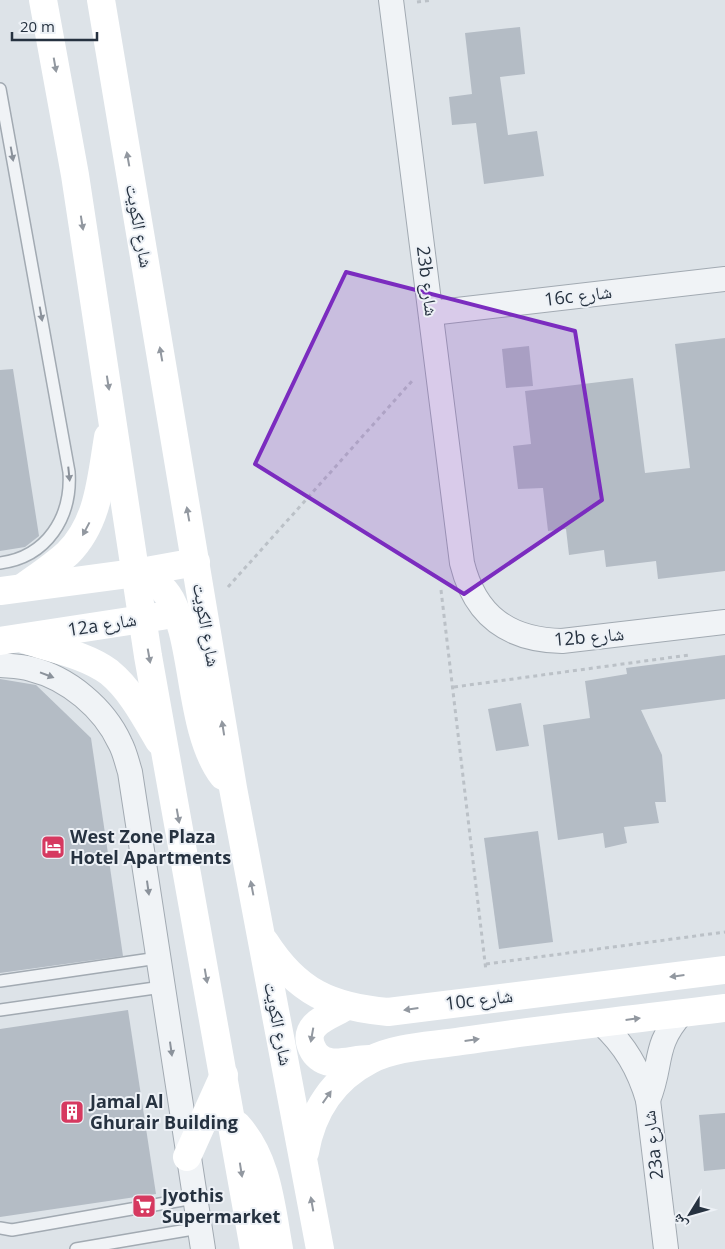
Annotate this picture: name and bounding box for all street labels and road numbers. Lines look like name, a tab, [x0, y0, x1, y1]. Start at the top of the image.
street label: شارع الكويت	[121, 182, 159, 270]
street label: 23b شارع	[412, 244, 444, 317]
street label: 16c شارع	[543, 279, 613, 311]
street label: شارع الكويت	[188, 581, 226, 669]
street label: 12a شارع	[66, 607, 138, 641]
street label: 12b شارع	[553, 621, 625, 651]
street label: شارع الكويت	[259, 980, 299, 1068]
street label: 10c شارع	[444, 983, 514, 1015]
street label: 23a شارع	[636, 1109, 668, 1181]

